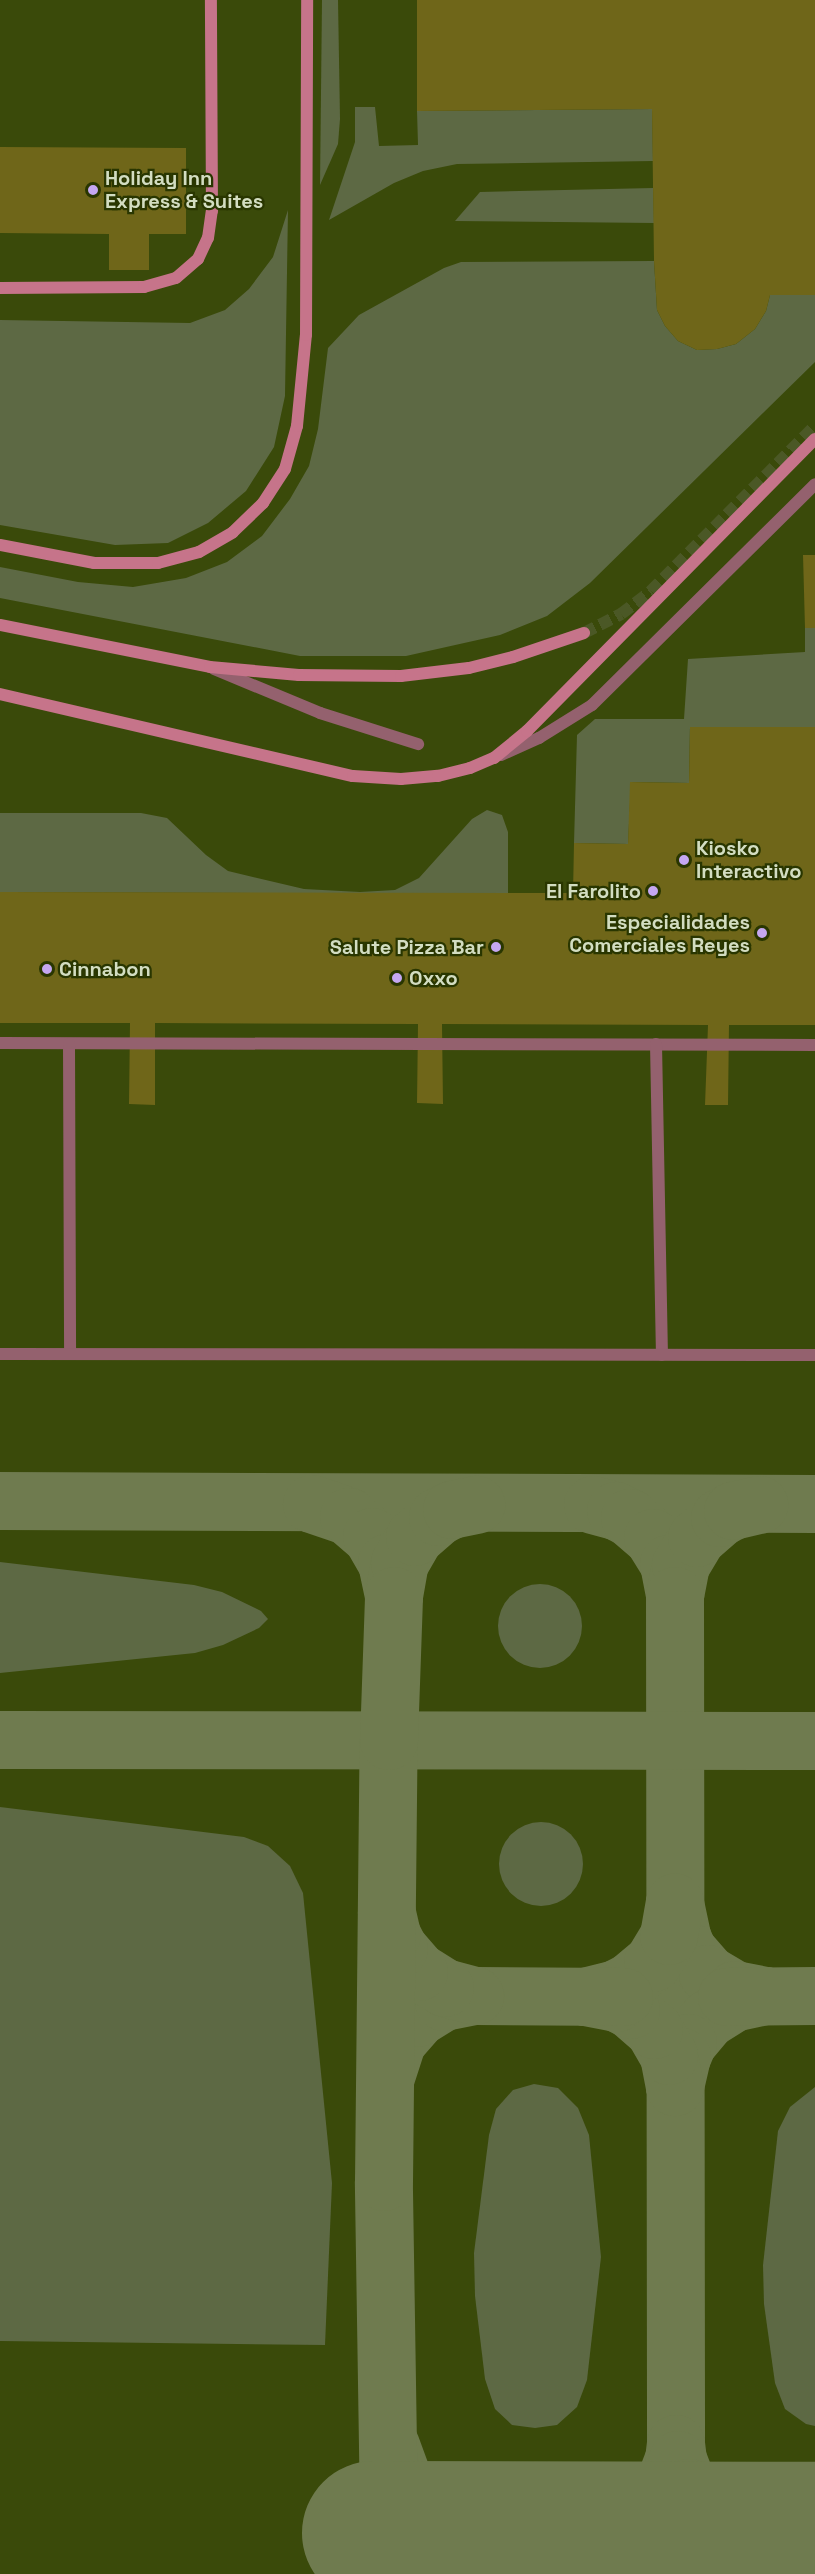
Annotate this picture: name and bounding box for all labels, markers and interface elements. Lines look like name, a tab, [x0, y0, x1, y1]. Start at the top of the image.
place label: Holiday Inn Express & Suites	[105, 166, 263, 213]
marker: Holiday Inn Express & Suites	[86, 183, 100, 197]
place label: Kiosko Interactivo	[696, 837, 801, 884]
marker: Kiosko Interactivo	[677, 853, 691, 867]
place label: El Farolito	[546, 879, 641, 903]
marker: El Farolito	[646, 884, 660, 898]
place label: Especialidades Comerciales Reyes	[569, 910, 750, 957]
marker: Especialidades Comerciales Reyes	[755, 926, 769, 940]
place label: Salute Pizza Bar	[330, 935, 484, 959]
marker: Salute Pizza Bar	[489, 940, 503, 954]
place label: Cinnabon	[59, 957, 151, 981]
marker: Cinnabon	[40, 962, 54, 976]
place label: Oxxo	[409, 966, 458, 990]
marker: Oxxo	[390, 971, 404, 985]

